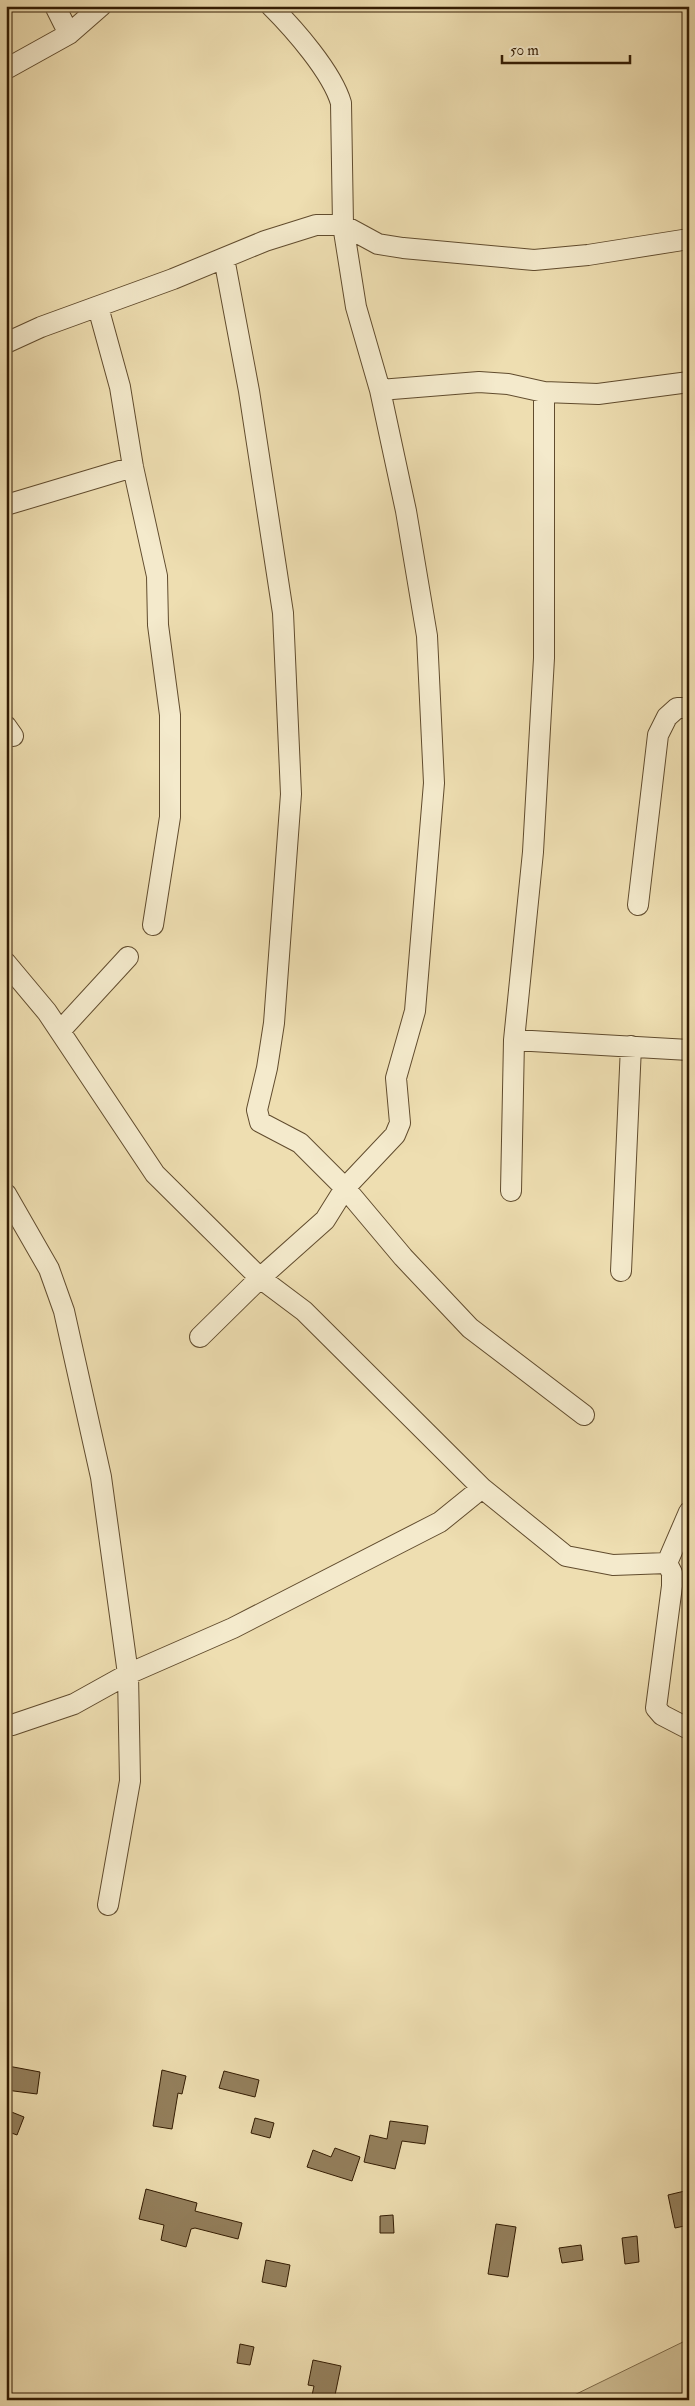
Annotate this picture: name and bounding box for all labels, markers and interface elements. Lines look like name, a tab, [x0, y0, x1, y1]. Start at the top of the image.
scale bar	[502, 32, 630, 64]
text: 50 m	[510, 41, 539, 60]

